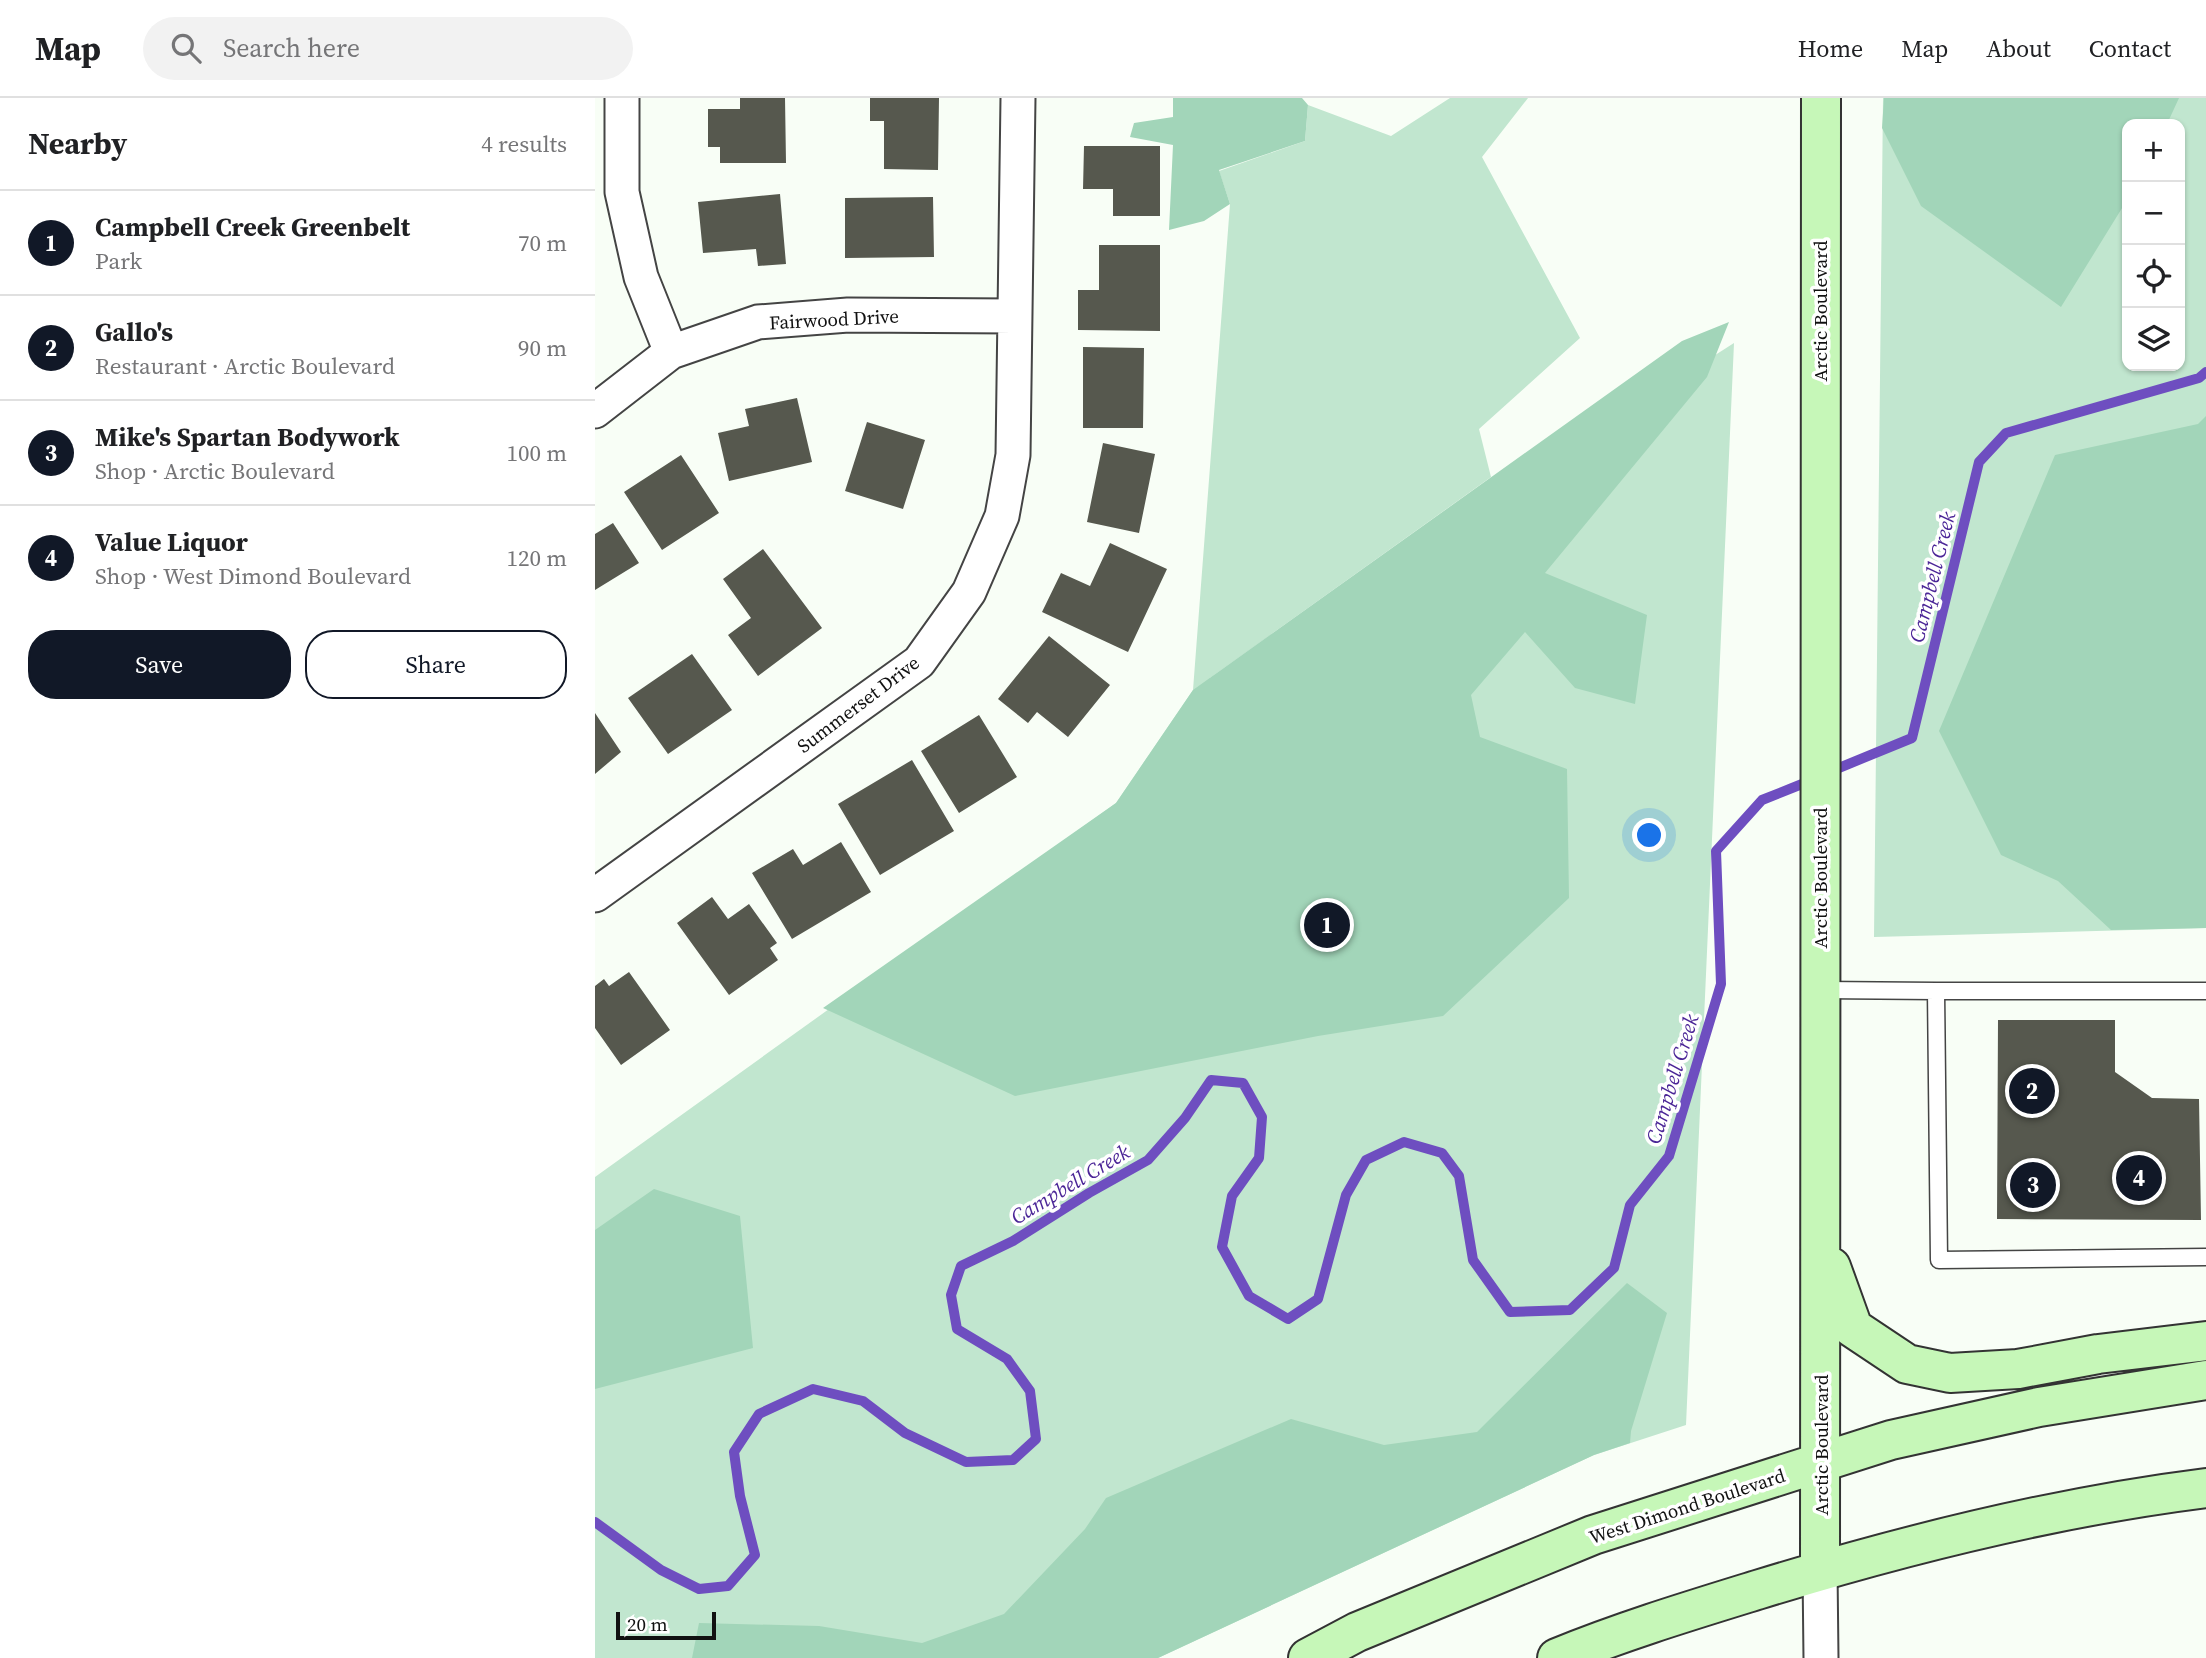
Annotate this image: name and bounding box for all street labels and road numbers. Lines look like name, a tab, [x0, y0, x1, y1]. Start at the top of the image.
street label: Arctic Boulevard	[1807, 240, 1833, 382]
street label: Fairwood Drive	[769, 303, 899, 335]
street label: Summerset Drive	[792, 649, 924, 759]
street label: Arctic Boulevard	[1807, 807, 1833, 949]
street label: Arctic Boulevard	[1808, 1374, 1834, 1516]
street label: West Dimond Boulevard	[1586, 1462, 1789, 1550]

